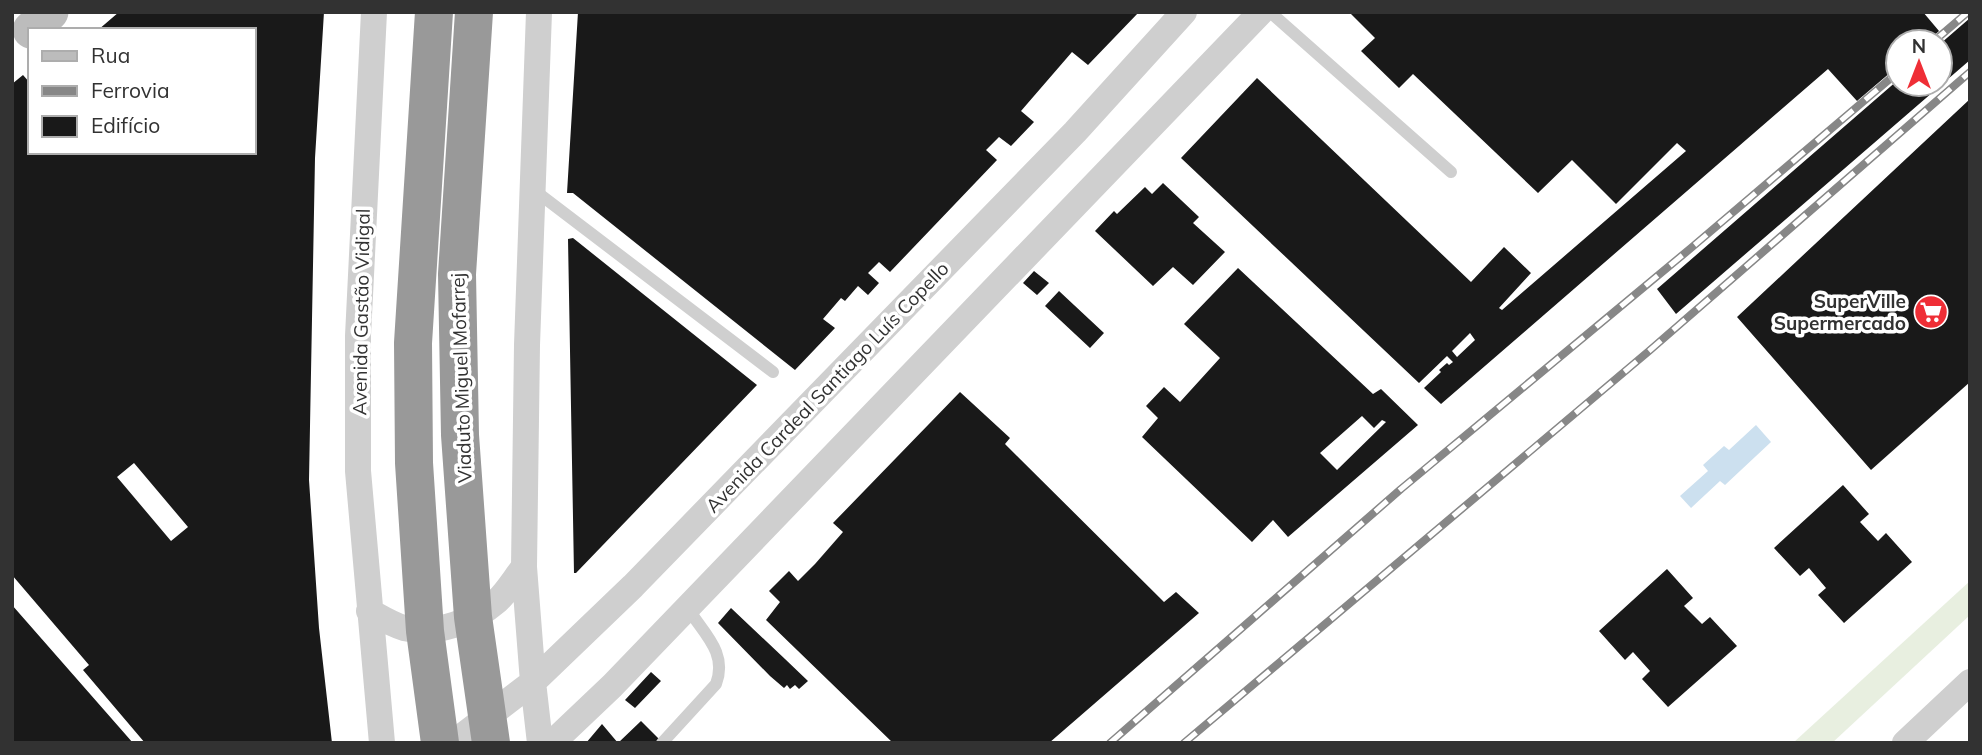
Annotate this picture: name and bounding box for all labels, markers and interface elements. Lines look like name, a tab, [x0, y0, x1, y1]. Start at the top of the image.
legend	[28, 28, 256, 154]
north arrow	[1884, 28, 1954, 98]
text: N	[1912, 34, 1926, 58]
text: Rua	[91, 42, 130, 68]
text: Ferrovia	[91, 77, 170, 103]
text: Edifício	[91, 112, 160, 138]
street label: Avenida Gastão Vidigal	[347, 208, 375, 416]
street label: Avenida Cardeal Santiago Luís Copello	[700, 256, 954, 518]
street label: Viaduto Miguel Mofarrej	[445, 272, 477, 484]
place label: SuperVille Supermercado	[1774, 289, 1906, 335]
supermarket icon: SuperVille Supermercado	[1912, 293, 1950, 331]

